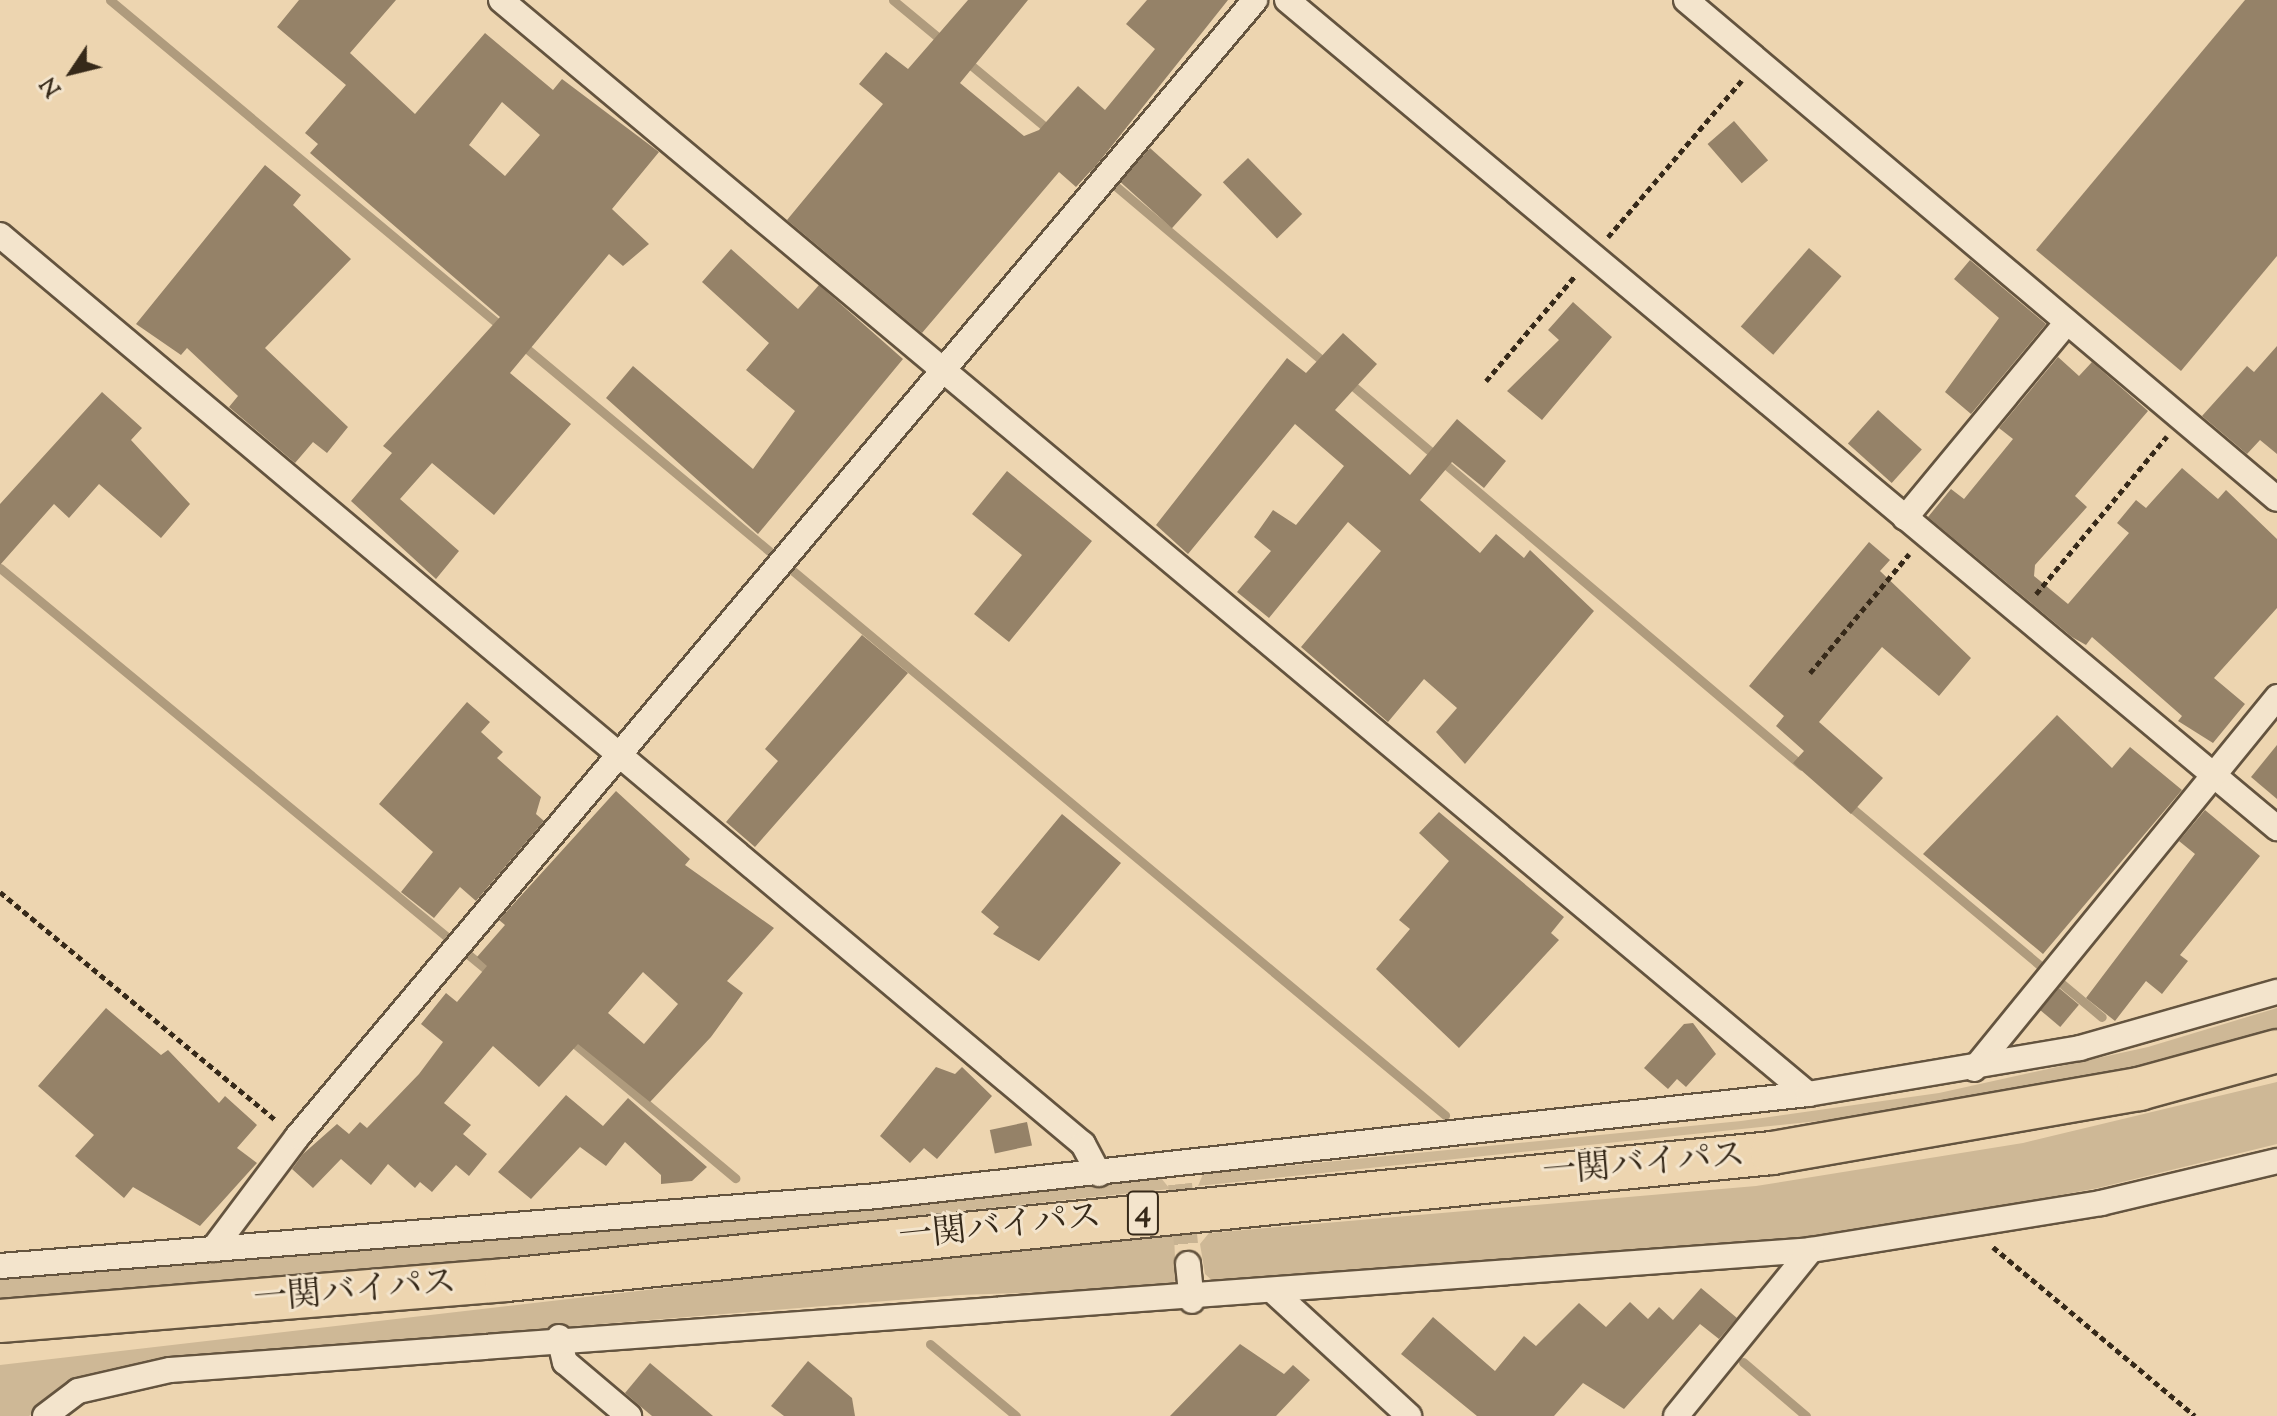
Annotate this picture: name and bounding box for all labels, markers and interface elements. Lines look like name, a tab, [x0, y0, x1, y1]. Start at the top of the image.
north arrow	[32, 32, 112, 112]
text: N	[34, 69, 70, 102]
street label: 一関バイパス	[1541, 1136, 1747, 1194]
road number: 4	[1125, 1185, 1161, 1241]
street label: 一関バイパス	[896, 1197, 1104, 1259]
street label: 一関バイパス	[252, 1263, 458, 1321]

